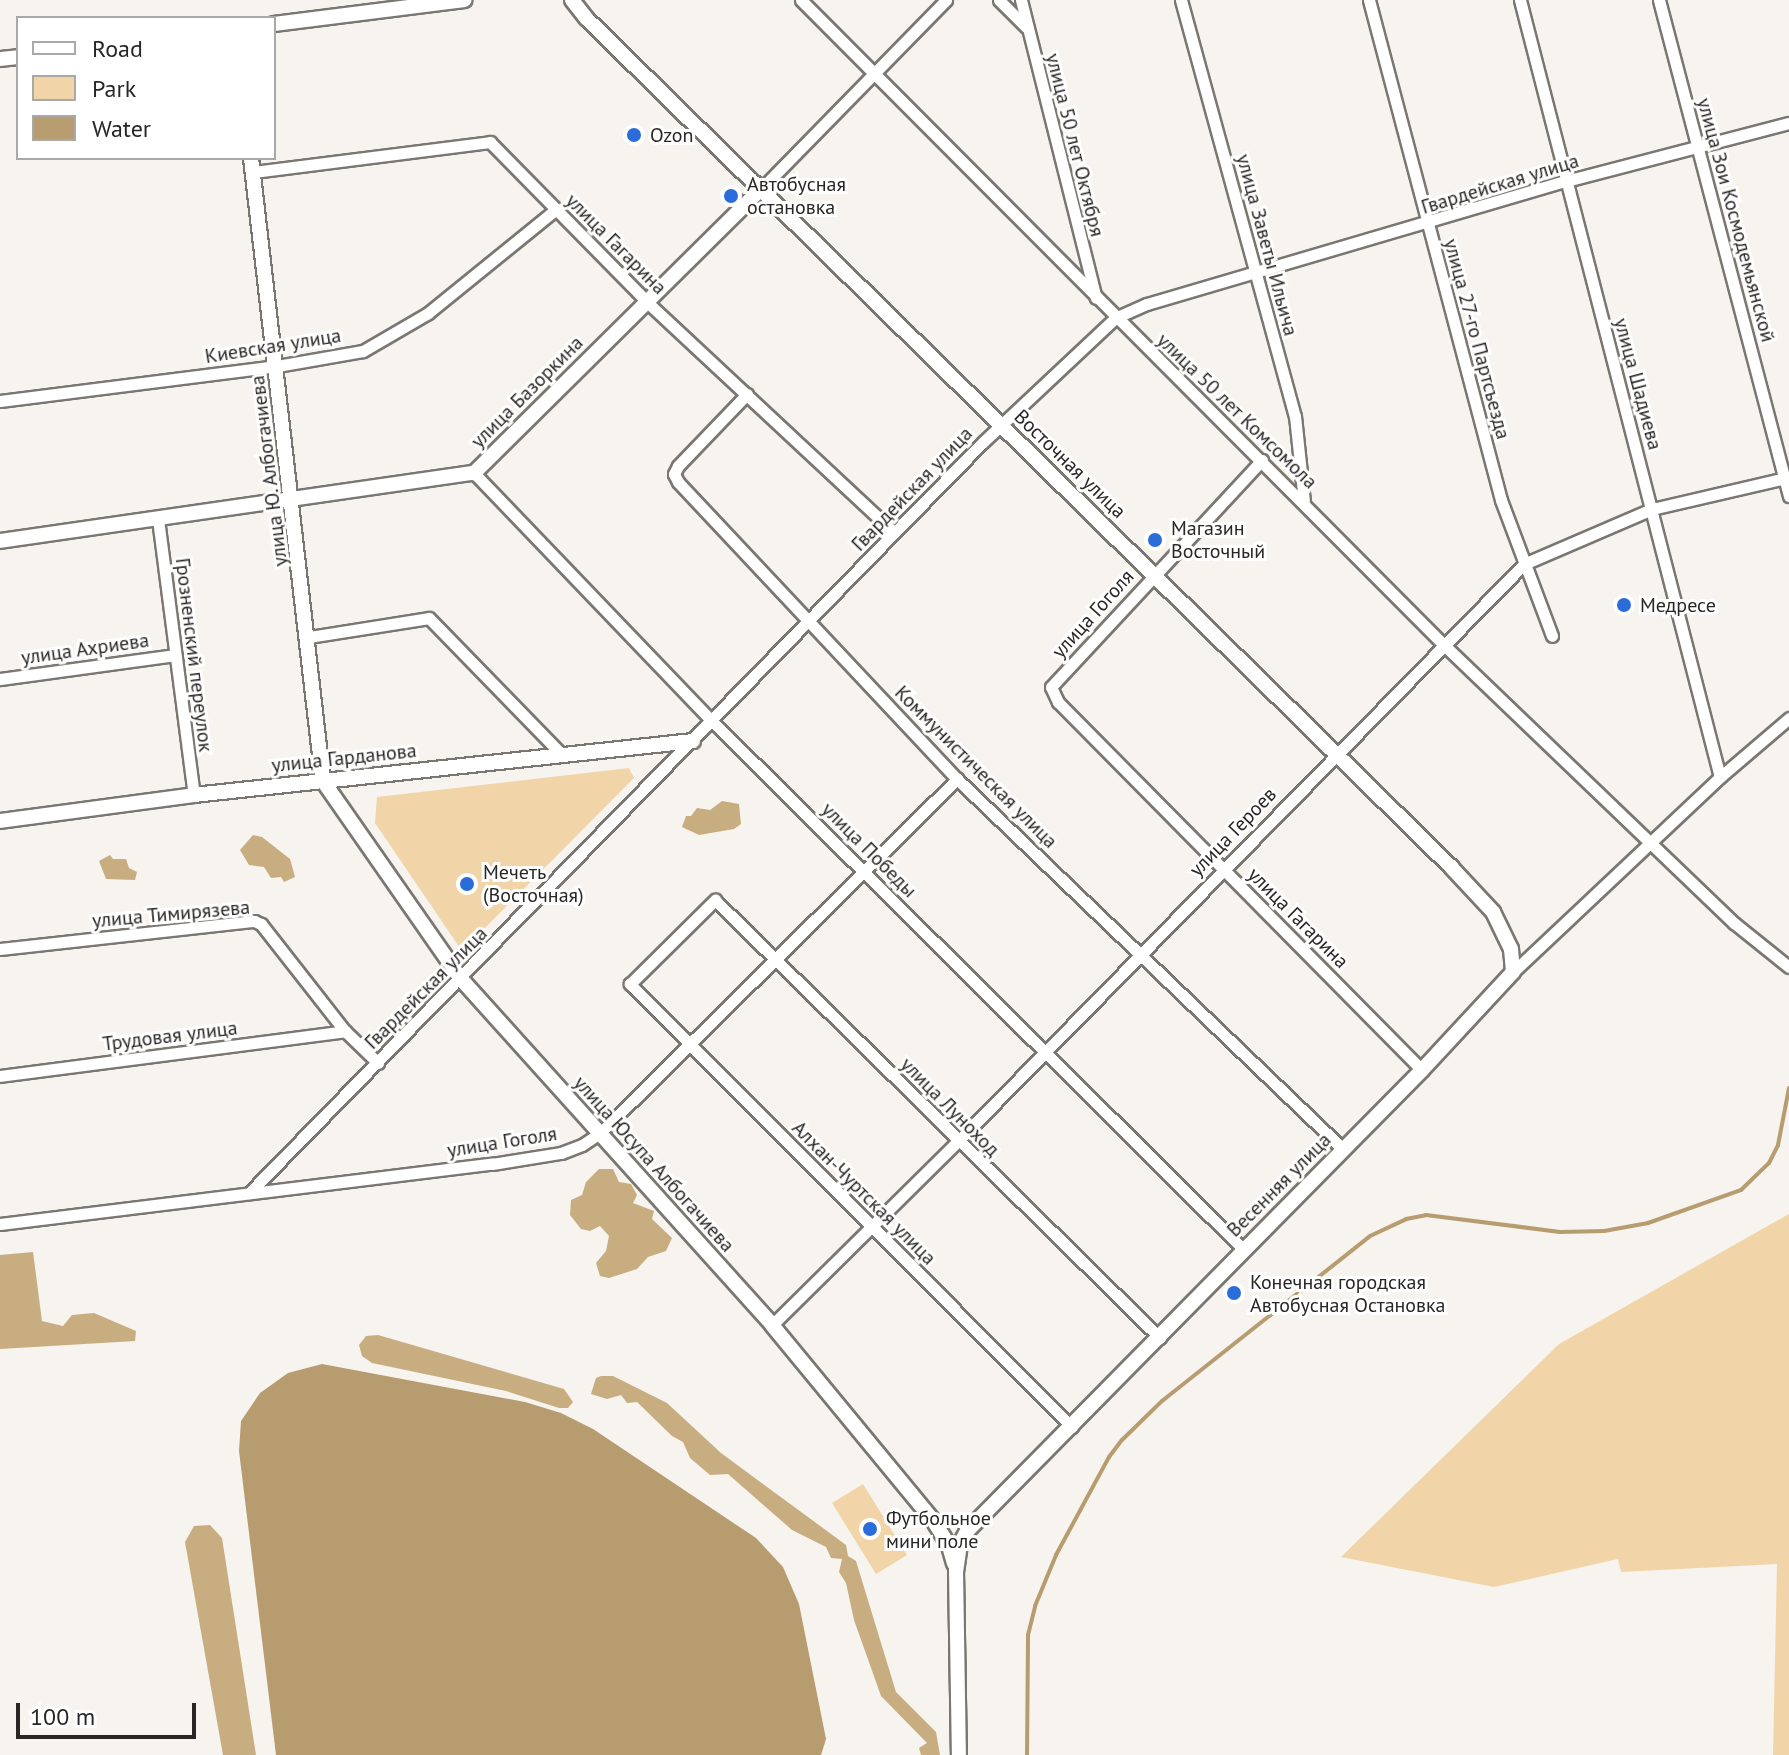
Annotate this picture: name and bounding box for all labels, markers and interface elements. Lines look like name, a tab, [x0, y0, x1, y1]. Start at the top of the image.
legend	[16, 16, 276, 160]
text: Road	[92, 33, 143, 64]
street label: улица 50 лет Октября	[1041, 51, 1109, 239]
text: Park	[92, 73, 136, 104]
street label: улица Зои Космодемьянской	[1692, 95, 1780, 345]
text: Water	[92, 113, 151, 144]
place label: Ozon	[650, 123, 693, 147]
marker: Ozon	[625, 126, 643, 144]
street label: Гвардейская улица	[1418, 149, 1582, 219]
street label: улица Заветы Ильича	[1231, 151, 1303, 339]
place label: Автобусная остановка	[747, 172, 846, 219]
marker: Автобусная остановка	[722, 187, 740, 205]
street label: улица Гагарина	[561, 189, 671, 299]
street label: улица 27-го Партсъезда	[1439, 236, 1515, 442]
street label: улица Шадиева	[1609, 315, 1667, 453]
street label: Киевская улица	[203, 323, 343, 369]
street label: улица 50 лет Комсомола	[1152, 328, 1322, 494]
street label: улица Базоркина	[466, 331, 588, 453]
street label: улица Ю. Албогачиева	[245, 373, 293, 569]
street label: Восточная улица	[1009, 405, 1131, 523]
street label: Гвардейская улица	[847, 422, 977, 556]
place label: Магазин Восточный	[1171, 516, 1265, 563]
marker: Магазин Восточный	[1146, 531, 1164, 549]
street label: Грозненский переулок	[170, 557, 218, 753]
street label: улица Гоголя	[1047, 565, 1139, 663]
place label: Медресе	[1640, 593, 1716, 617]
marker: Медресе	[1615, 596, 1633, 614]
street label: улица Ахриева	[19, 628, 151, 670]
street label: Коммунистическая улица	[890, 681, 1062, 853]
street label: улица Гарданова	[270, 738, 418, 778]
street label: улица Героев	[1185, 782, 1281, 882]
street label: улица Победы	[816, 797, 922, 903]
place label: Мечеть (Восточная)	[483, 860, 584, 907]
street label: улица Гагарина	[1243, 863, 1353, 973]
marker: Мечеть (Восточная)	[458, 875, 476, 893]
street label: улица Тимирязева	[91, 895, 251, 933]
street label: Гвардейская улица	[360, 922, 492, 1054]
street label: Трудовая улица	[101, 1016, 239, 1056]
street label: улица Луноход	[895, 1052, 1005, 1162]
street label: улица Юсупа Албогачиева	[568, 1071, 740, 1257]
street label: Алхан-Чуртская улица	[787, 1116, 941, 1270]
street label: улица Гоголя	[445, 1121, 559, 1163]
street label: Весенняя улица	[1222, 1128, 1336, 1242]
place label: Конечная городская Автобусная Остановка	[1250, 1270, 1446, 1317]
marker: Конечная городская Автобусная Остановка	[1225, 1284, 1243, 1302]
place label: Футбольное мини поле	[886, 1506, 991, 1553]
marker: Футбольное мини поле	[861, 1520, 879, 1538]
scale bar	[20, 1687, 200, 1737]
text: 100 m	[30, 1701, 95, 1732]

